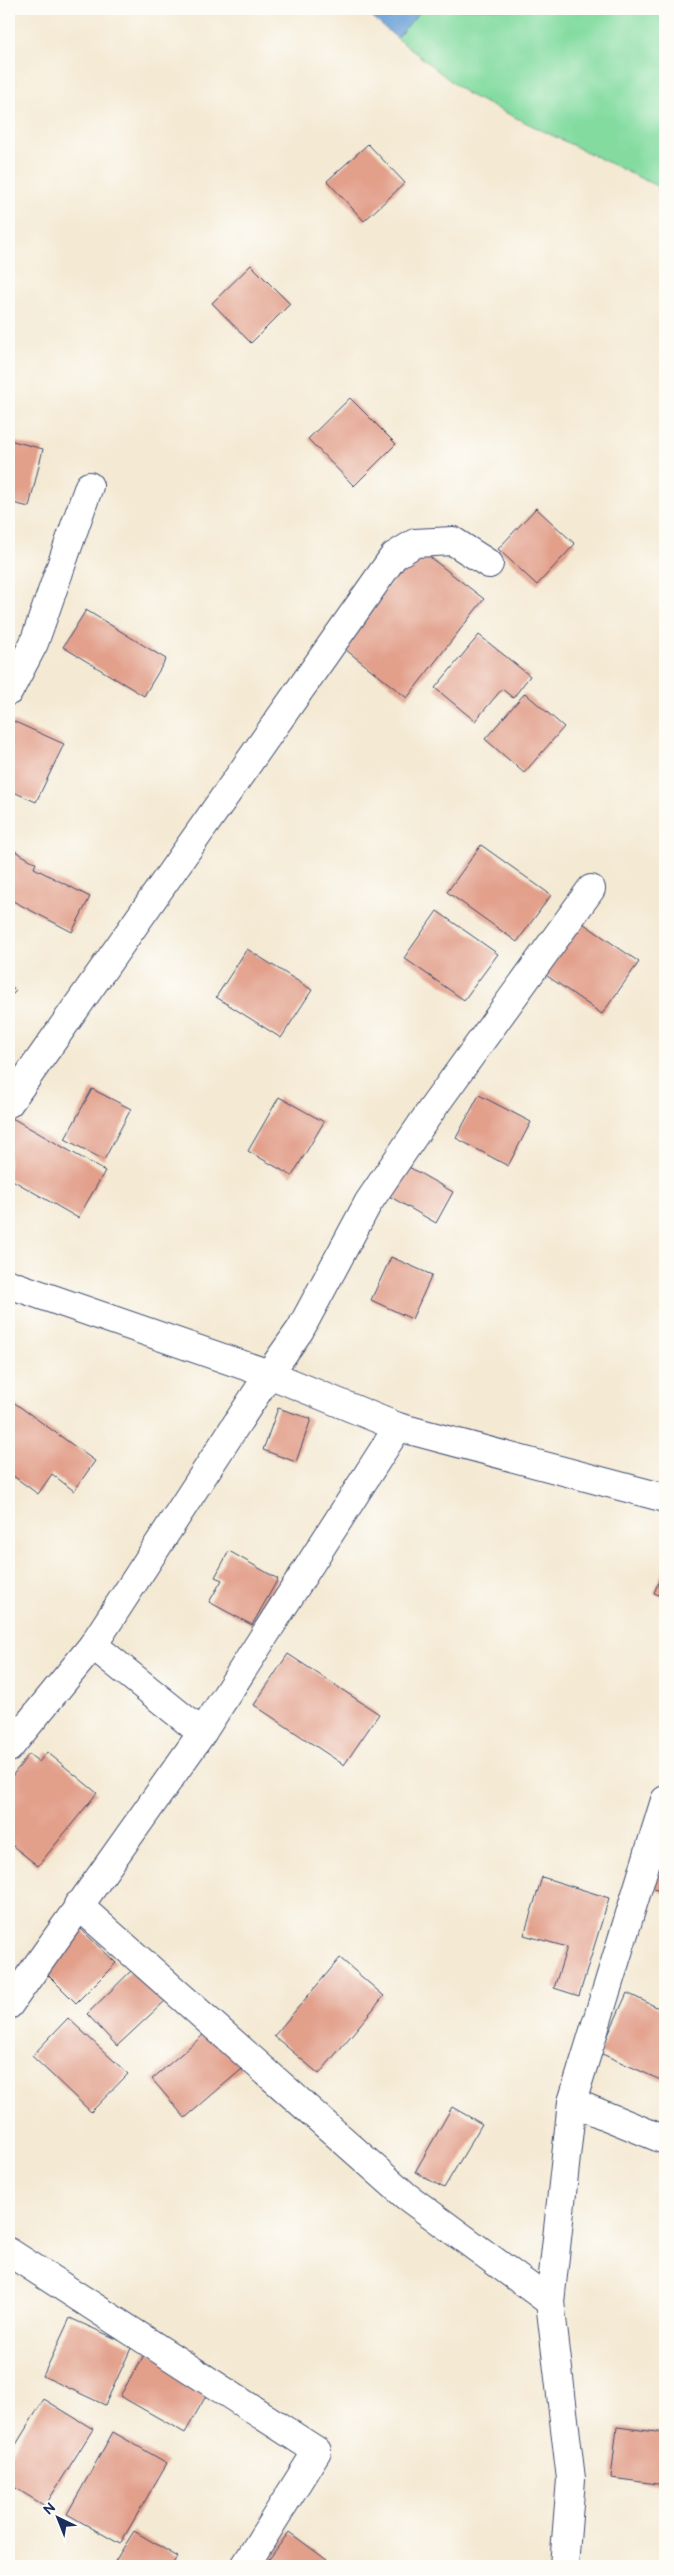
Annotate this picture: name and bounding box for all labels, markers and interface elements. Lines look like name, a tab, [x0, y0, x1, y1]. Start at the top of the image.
north arrow	[32, 2492, 82, 2542]
text: N	[40, 2499, 59, 2519]

